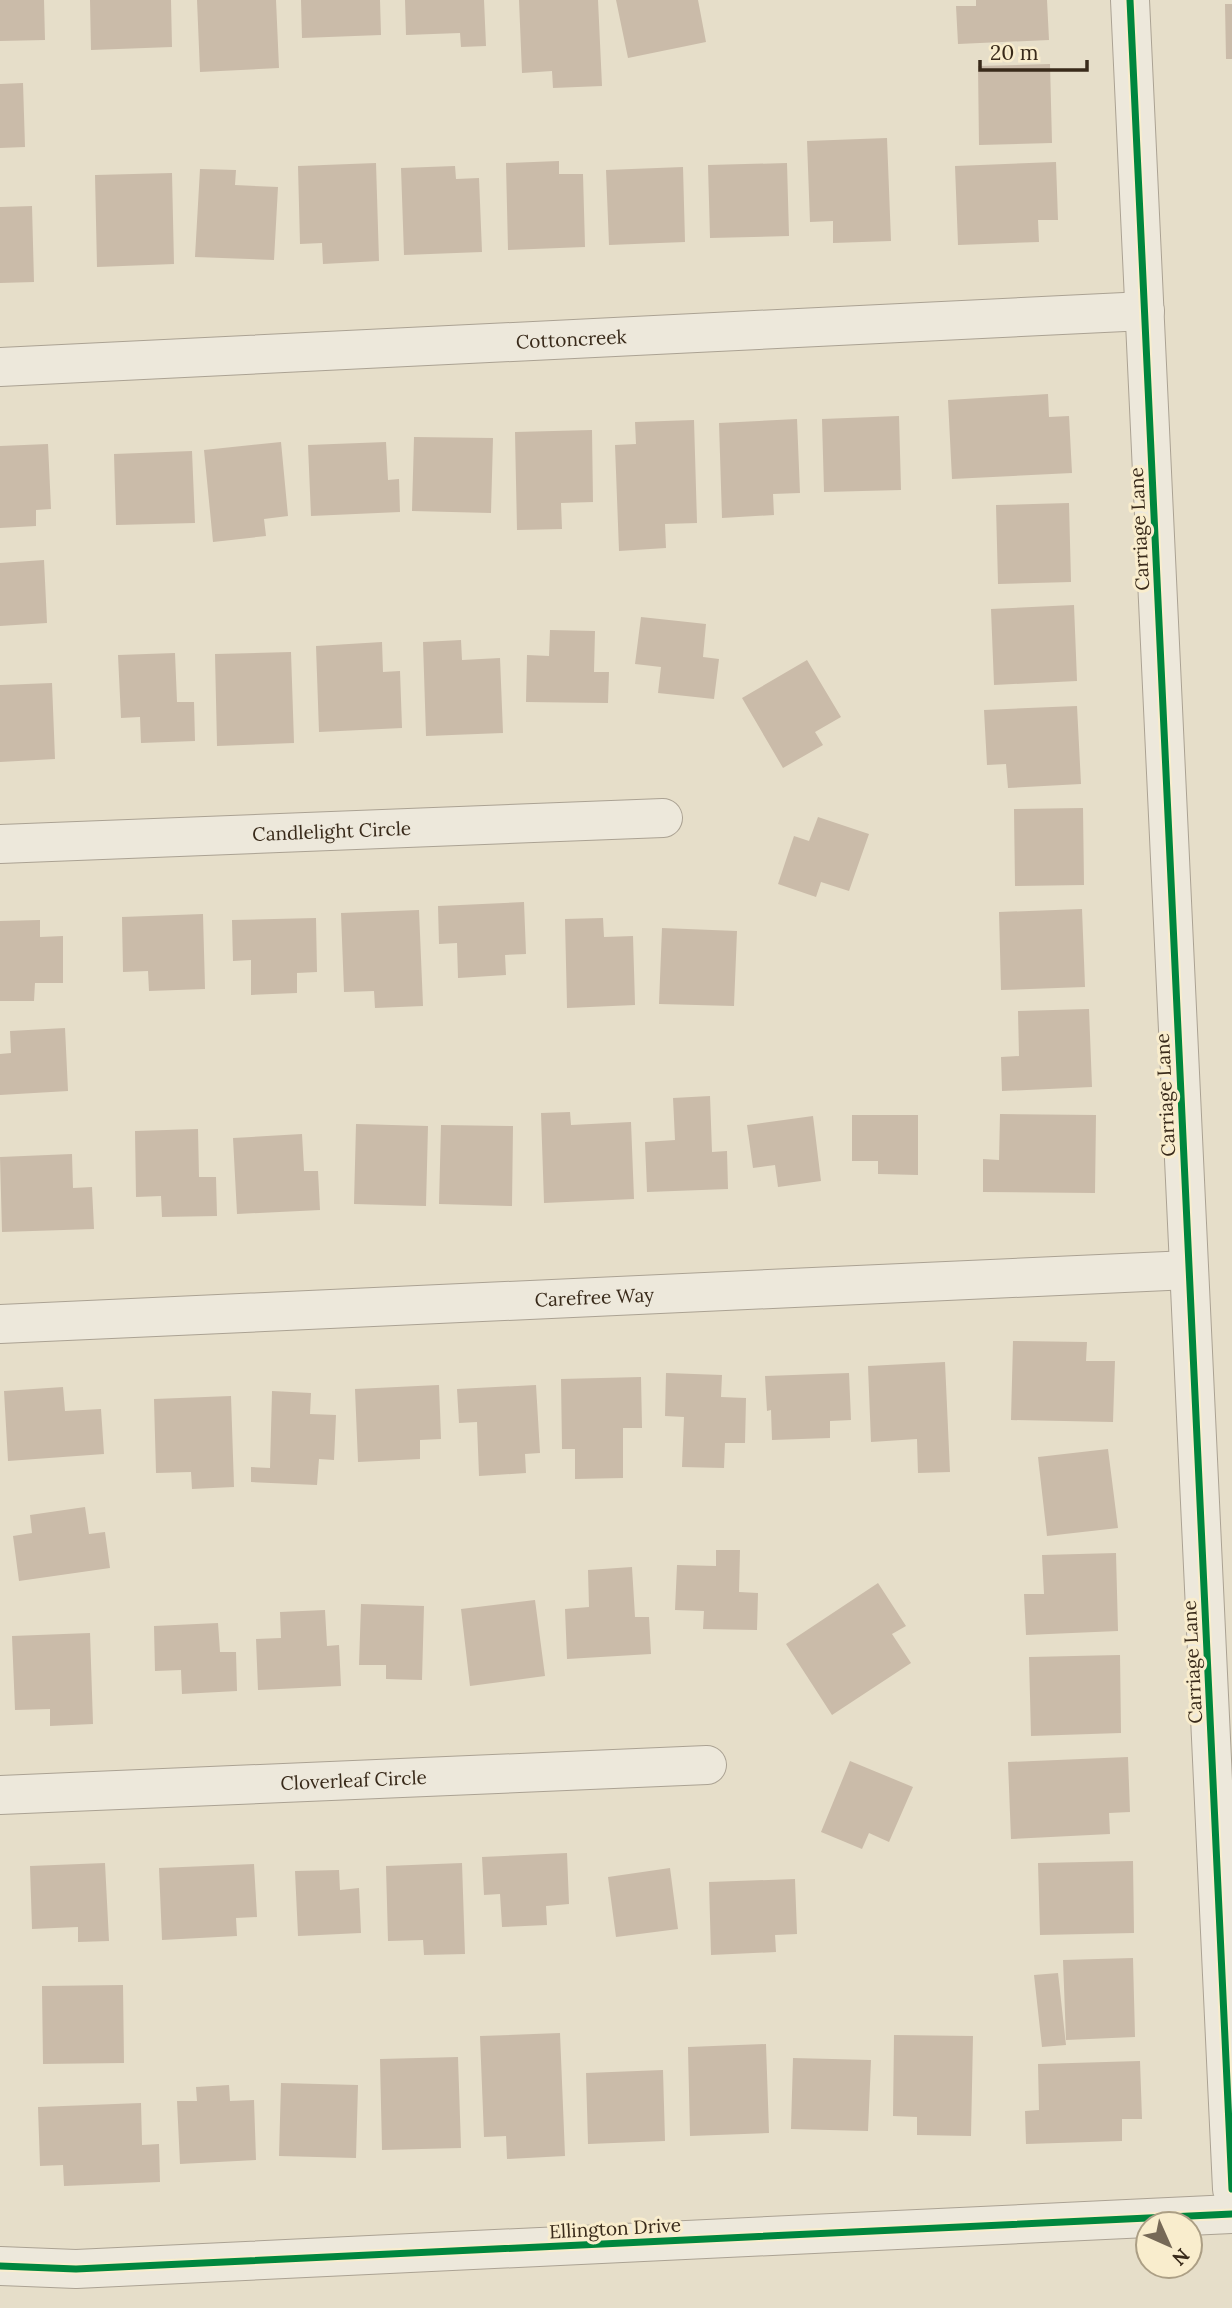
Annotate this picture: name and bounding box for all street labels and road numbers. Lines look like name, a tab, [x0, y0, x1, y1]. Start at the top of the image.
street label: Cottoncreek	[515, 324, 628, 354]
street label: Carriage Lane	[1124, 467, 1154, 591]
street label: Candlelight Circle	[252, 816, 412, 846]
street label: Carriage Lane	[1150, 1033, 1180, 1157]
street label: Carefree Way	[534, 1282, 655, 1312]
street label: Carriage Lane	[1177, 1600, 1207, 1724]
street label: Cloverleaf Circle	[280, 1765, 427, 1795]
street label: Ellington Drive	[548, 2213, 682, 2243]

